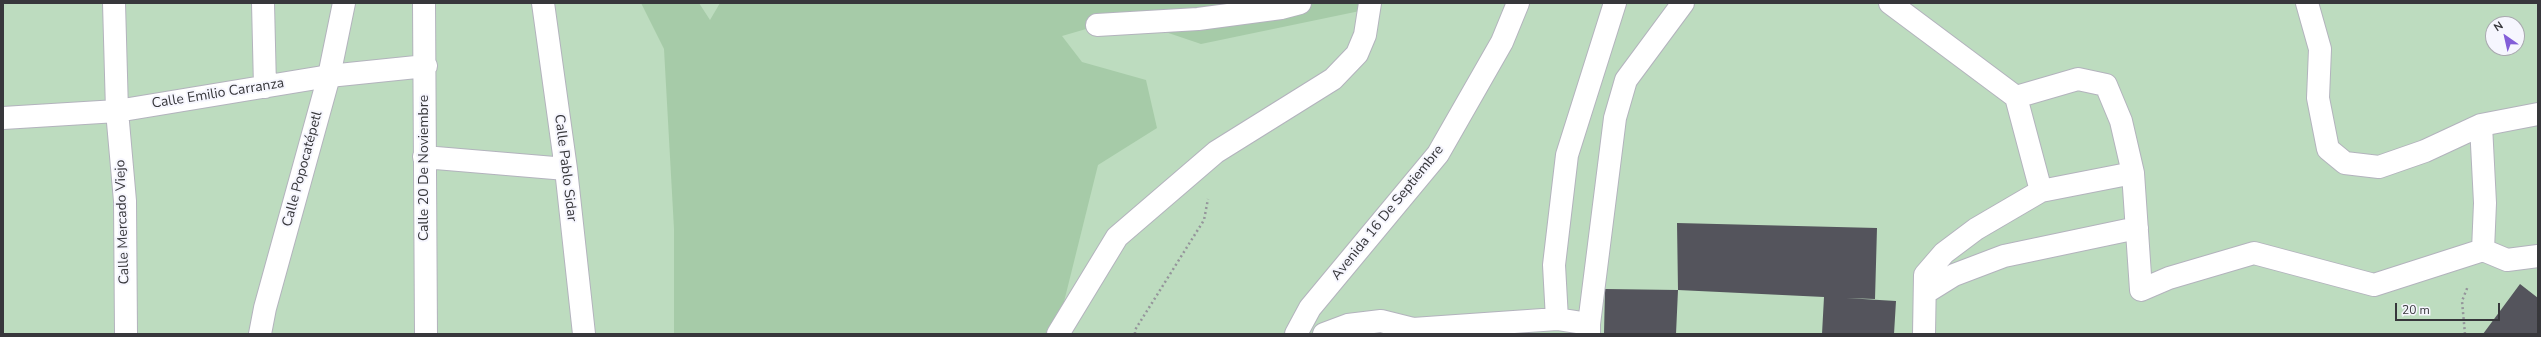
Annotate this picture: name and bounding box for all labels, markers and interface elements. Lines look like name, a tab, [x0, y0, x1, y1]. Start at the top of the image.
north arrow	[2485, 16, 2525, 56]
text: N	[2491, 18, 2506, 35]
street label: Calle Emilio Carranza	[151, 75, 285, 113]
street label: Calle 20 De Noviembre	[417, 95, 433, 241]
street label: Calle Popocatépetl	[279, 109, 327, 229]
street label: Calle Pablo Sidar	[550, 113, 580, 223]
street label: Avenida 16 De Septiembre	[1328, 142, 1448, 284]
street label: Calle Mercado Viejo	[112, 159, 134, 285]
scale bar	[2397, 295, 2502, 321]
text: 20 m	[2402, 302, 2430, 318]

